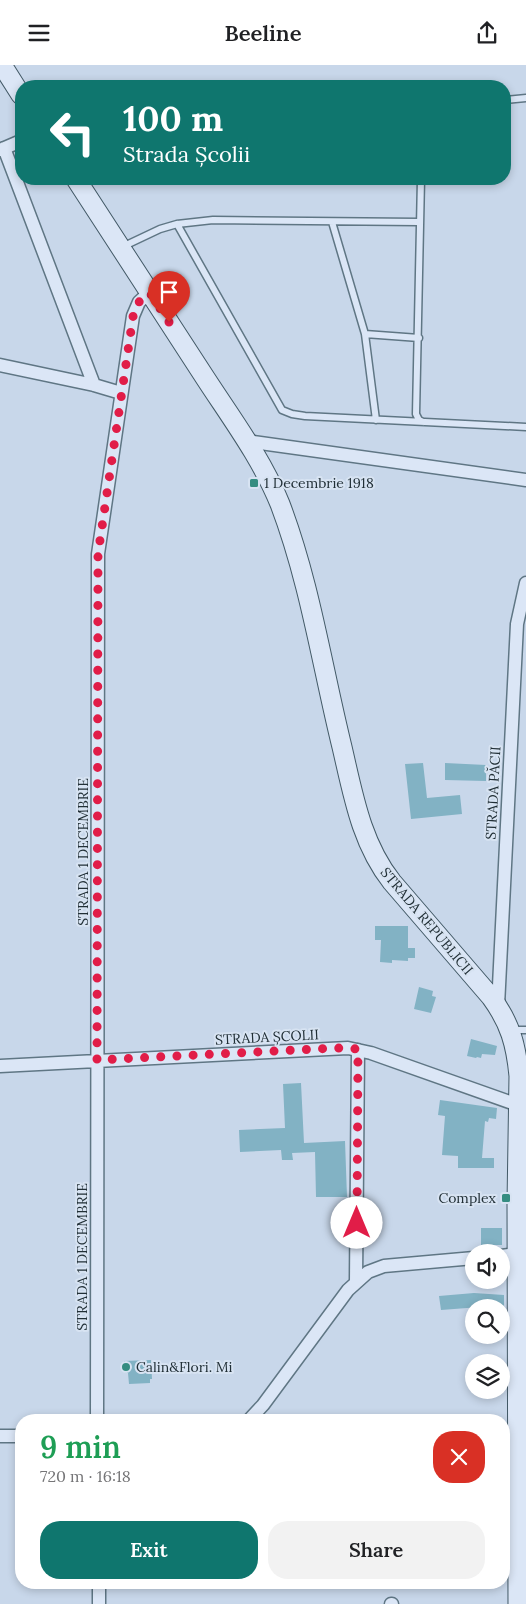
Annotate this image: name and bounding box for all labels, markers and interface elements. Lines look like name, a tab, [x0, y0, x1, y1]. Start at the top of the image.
icon: menu	[25, 19, 53, 47]
text: Beeline	[224, 19, 302, 47]
icon: share	[473, 19, 501, 47]
text: 100 m	[123, 96, 223, 141]
icon: left	[40, 100, 105, 165]
text: Strada Școlii	[123, 140, 250, 168]
pin	[148, 271, 190, 322]
icon: arrive	[155, 278, 183, 306]
place label: 1 Decembrie 1918	[264, 474, 374, 492]
marker: 1 Decembrie 1918	[248, 477, 260, 489]
street label: STRADA PĂCII	[482, 746, 504, 840]
street label: STRADA 1 DECEMBRIE	[74, 778, 92, 926]
street label: STRADA REPUBLICII	[377, 864, 477, 978]
street label: STRADA ȘCOLII	[215, 1025, 319, 1049]
street label: STRADA 1 DECEMBRIE	[73, 1183, 91, 1331]
place label: Complex	[438, 1189, 497, 1207]
marker: Complex	[500, 1192, 512, 1204]
position arrow	[330, 1196, 382, 1248]
map controls	[465, 1244, 510, 1399]
button: sound	[465, 1244, 510, 1289]
button: search	[465, 1299, 510, 1344]
button: layers	[465, 1354, 510, 1399]
place label: Calin&Flori. Mi	[136, 1358, 233, 1376]
marker: Calin&Flori. Mi	[120, 1361, 132, 1373]
text: 9 min	[40, 1428, 121, 1466]
button: close	[433, 1431, 485, 1483]
text: 720 m · 16:18	[40, 1466, 131, 1486]
button: Exit	[40, 1521, 258, 1579]
button: Share	[268, 1521, 485, 1579]

